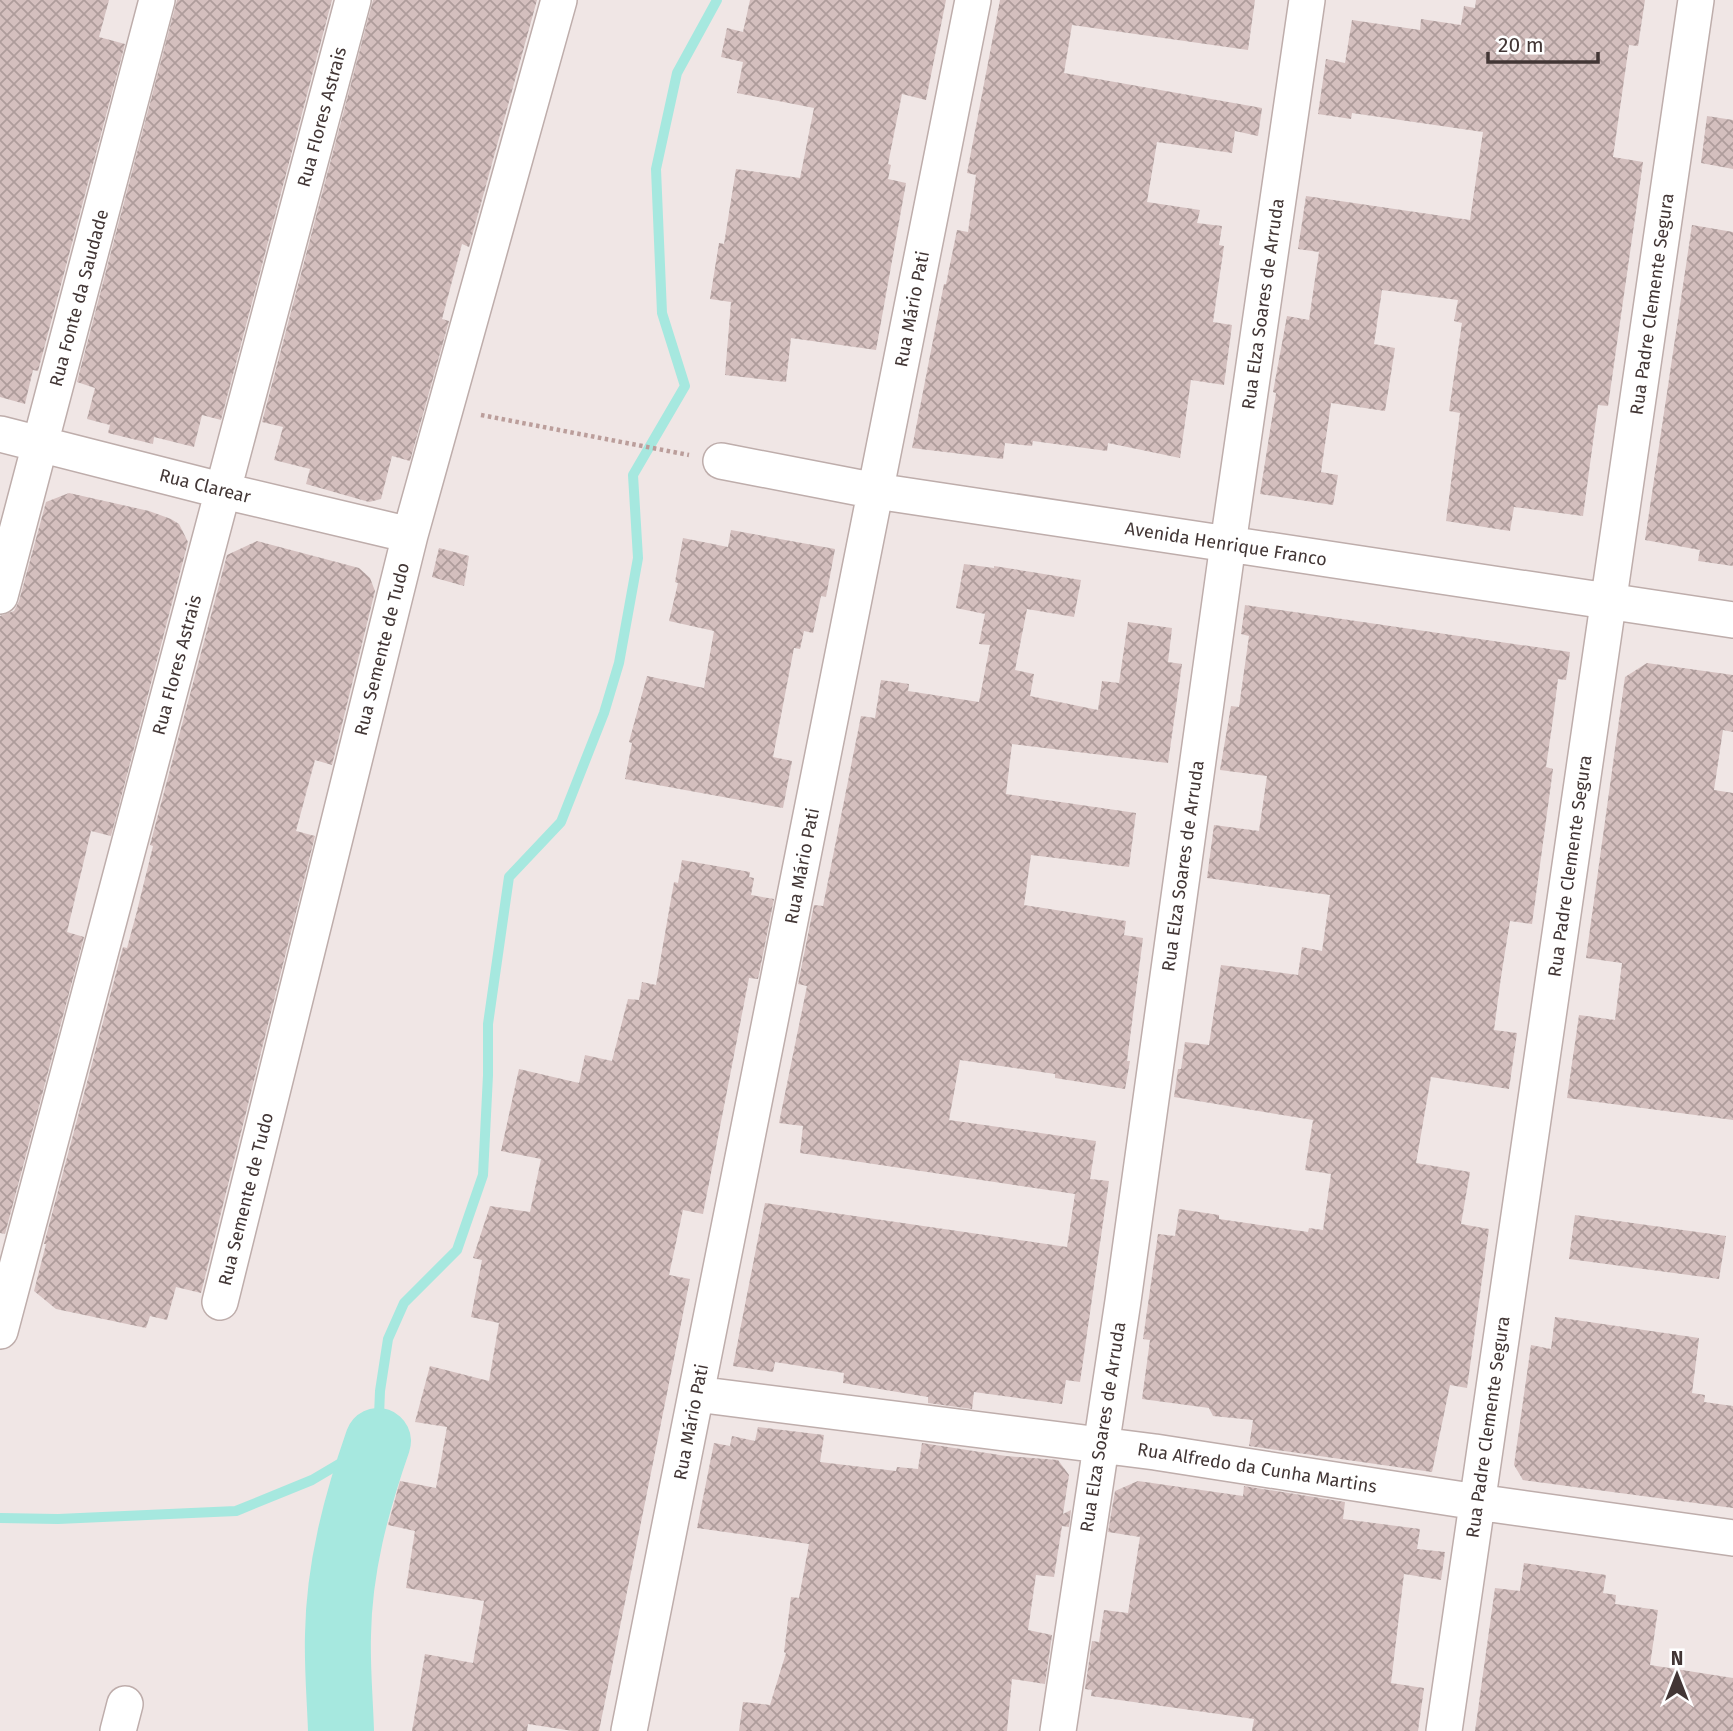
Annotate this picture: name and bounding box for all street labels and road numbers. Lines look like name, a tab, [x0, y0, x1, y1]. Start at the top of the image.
street label: Rua Flores Astrais	[293, 44, 351, 190]
street label: Rua Padre Clemente Segura	[1626, 192, 1678, 416]
street label: Rua Elza Soares de Arruda	[1237, 197, 1289, 411]
street label: Rua Fonte da Saudade	[45, 207, 113, 389]
street label: Rua Mário Pati	[890, 249, 934, 369]
street label: Rua Clarear	[157, 464, 253, 508]
street label: Avenida Henrique Franco	[1124, 517, 1328, 571]
street label: Rua Semente de Tudo	[350, 560, 414, 738]
street label: Rua Flores Astrais	[148, 592, 206, 738]
street label: Rua Padre Clemente Segura	[1544, 754, 1596, 978]
street label: Rua Elza Soares de Arruda	[1157, 759, 1209, 973]
street label: Rua Mário Pati	[780, 806, 824, 926]
street label: Rua Semente de Tudo	[214, 1110, 278, 1288]
street label: Rua Padre Clemente Segura	[1462, 1315, 1514, 1539]
street label: Rua Elza Soares de Arruda	[1075, 1320, 1131, 1534]
street label: Rua Mário Pati	[669, 1362, 713, 1482]
street label: Rua Alfredo da Cunha Martins	[1136, 1438, 1378, 1498]

